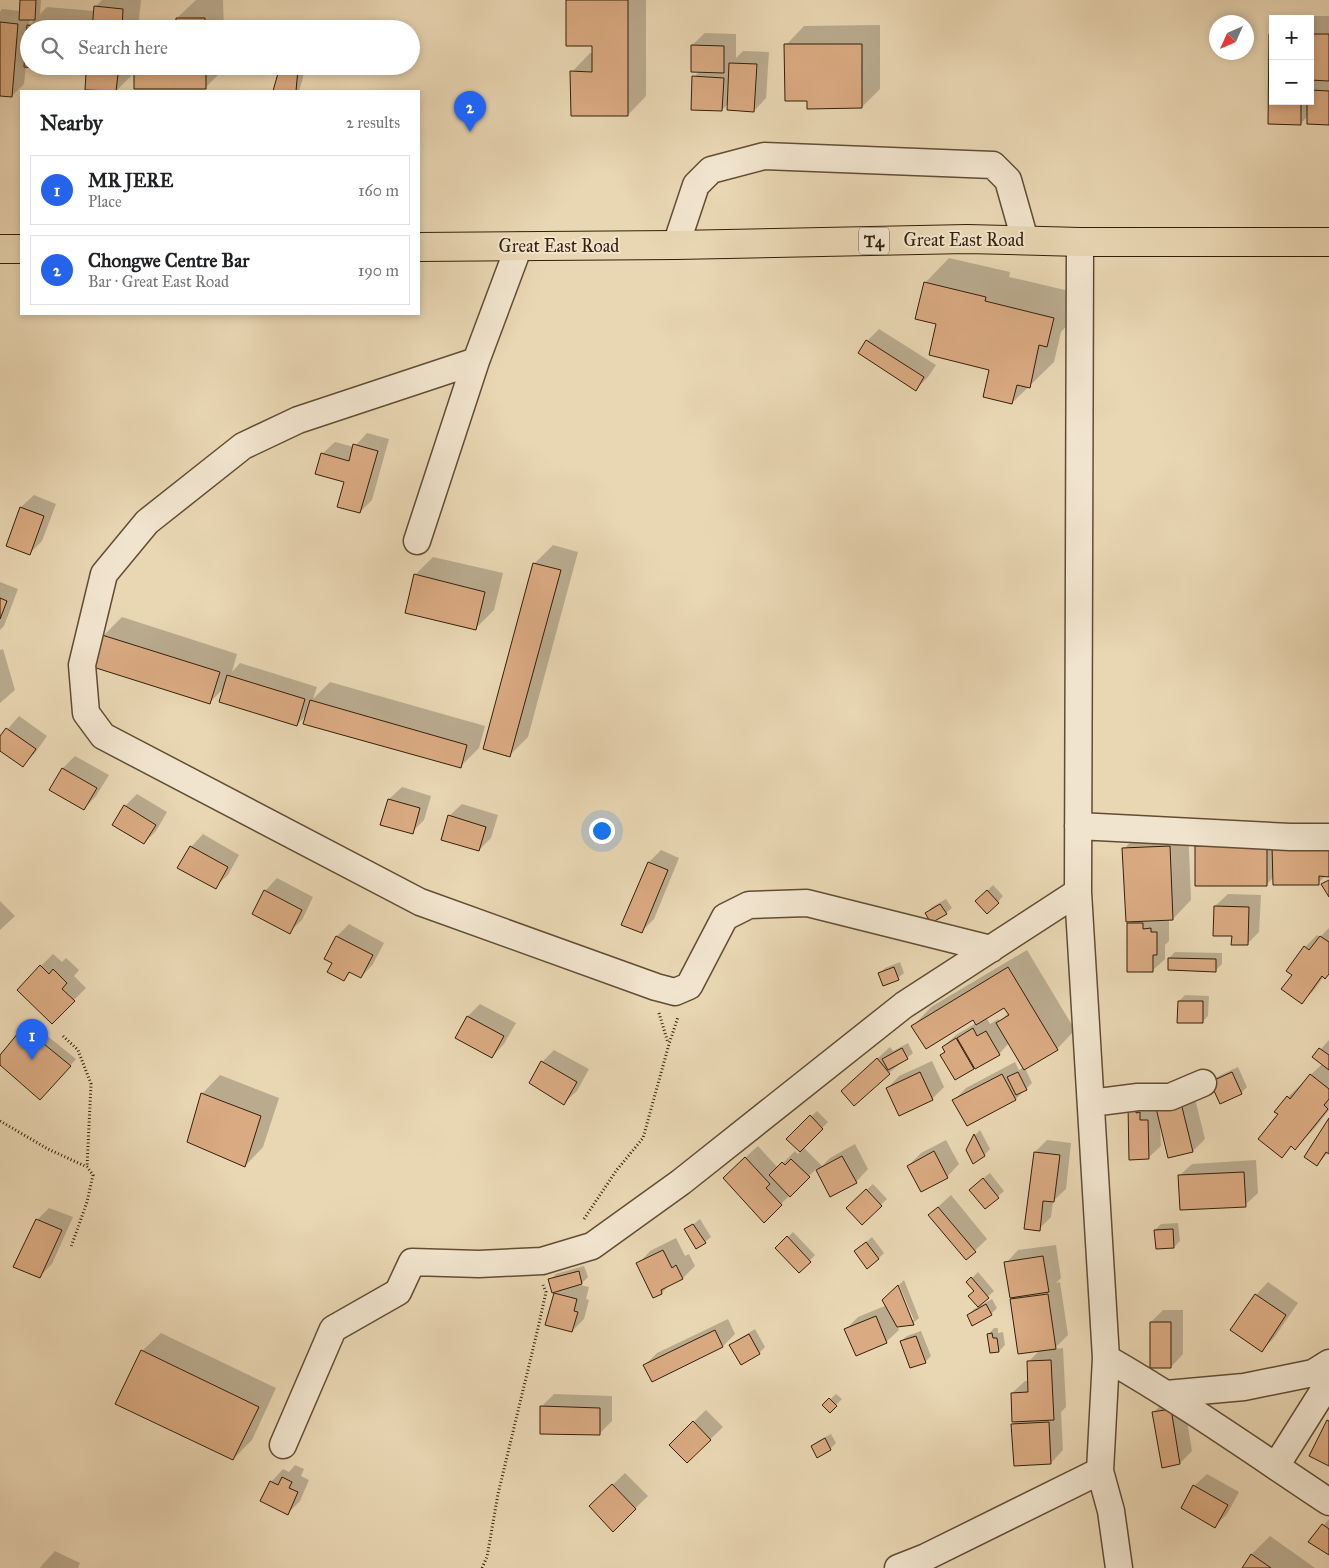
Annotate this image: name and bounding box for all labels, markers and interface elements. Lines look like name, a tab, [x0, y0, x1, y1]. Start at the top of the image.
north arrow	[1209, 15, 1254, 60]
map controls	[1269, 15, 1314, 105]
button: +	[1269, 15, 1314, 60]
search box	[20, 20, 420, 75]
icon: search	[38, 34, 66, 62]
text: Search here	[78, 36, 168, 59]
button: −	[1269, 60, 1314, 105]
pin: 2	[454, 91, 486, 132]
text: Nearby	[40, 110, 103, 136]
text: 2 results	[346, 113, 400, 132]
text: MR JERE	[88, 169, 173, 192]
text: 1	[54, 181, 60, 200]
text: 160 m	[358, 181, 399, 200]
text: Place	[88, 192, 122, 211]
road number: T4	[859, 228, 889, 255]
street label: Great East Road	[904, 229, 1024, 251]
street label: Great East Road	[499, 235, 619, 257]
text: Chongwe Centre Bar	[88, 249, 249, 272]
text: 2	[53, 261, 61, 280]
text: 190 m	[358, 261, 399, 280]
text: Bar · Great East Road	[88, 272, 229, 291]
your location	[589, 818, 615, 844]
pin: 1	[16, 1019, 48, 1060]

